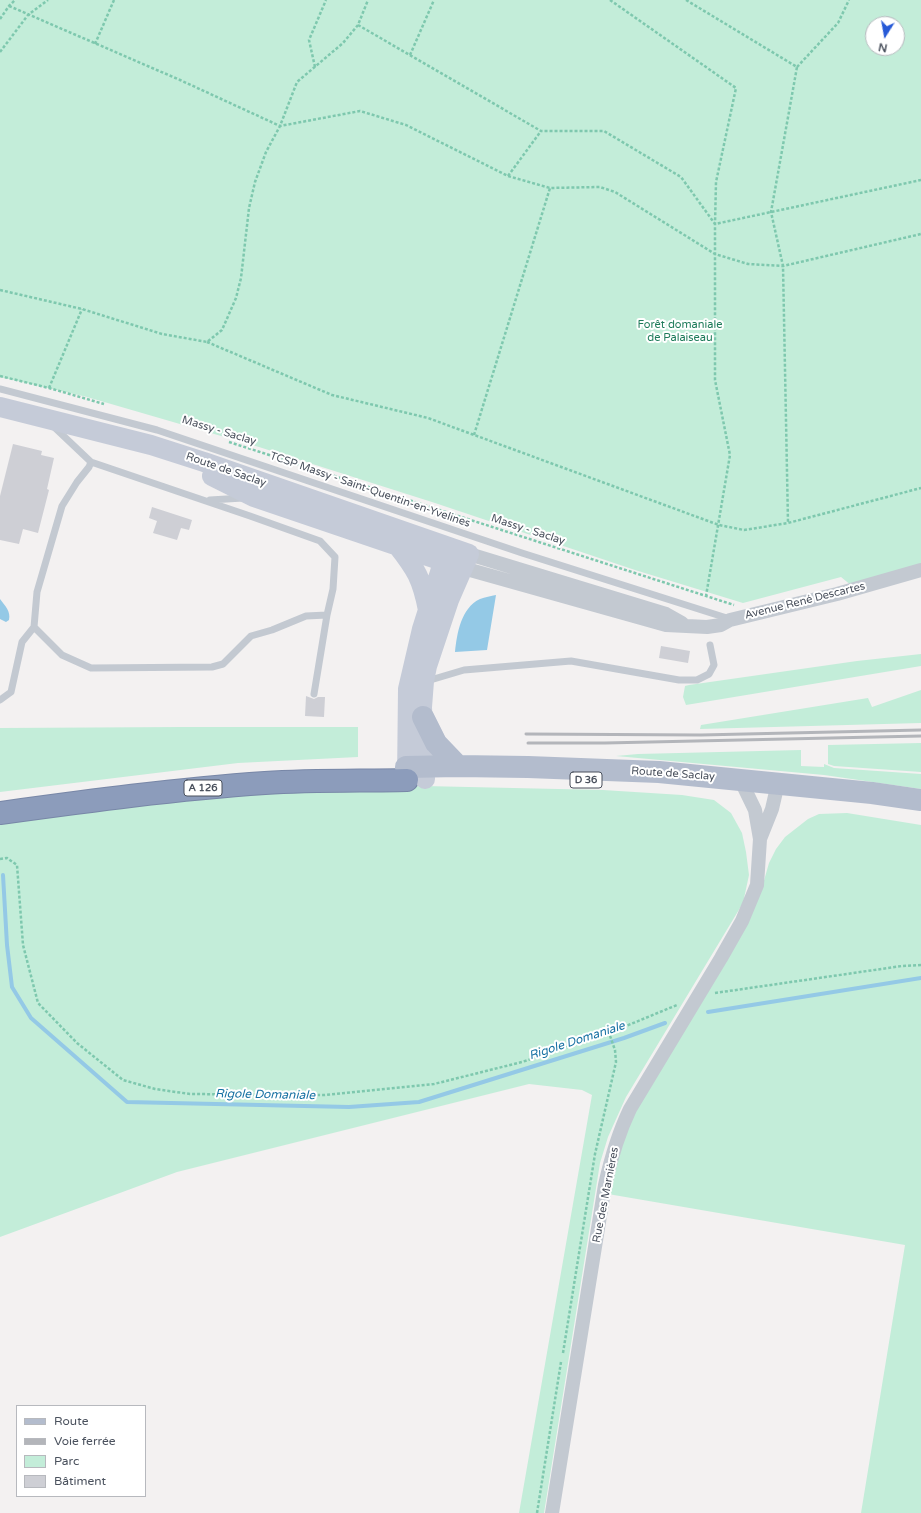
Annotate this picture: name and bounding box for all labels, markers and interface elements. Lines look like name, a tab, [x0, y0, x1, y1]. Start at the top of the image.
north arrow	[865, 16, 905, 56]
text: N	[877, 40, 888, 55]
park label: Forêt domaniale de Palaiseau	[638, 318, 722, 344]
street label: Massy - Saclay	[180, 413, 258, 449]
street label: TCSP Massy - Saint-Quentin-en-Yvelines	[268, 449, 472, 531]
street label: Route de Saclay	[184, 450, 268, 490]
street label: Massy - Saclay	[489, 512, 567, 548]
street label: Avenue René Descartes	[743, 580, 867, 622]
street label: Route de Saclay	[631, 764, 715, 784]
road number: D 36	[570, 772, 602, 788]
road number: A 126	[184, 780, 222, 796]
water label: Rigole Domaniale	[527, 1019, 627, 1063]
water label: Rigole Domaniale	[215, 1087, 315, 1103]
street label: Rue des Marnières	[590, 1146, 622, 1244]
legend	[16, 1405, 146, 1497]
text: Route	[54, 1414, 88, 1428]
text: Voie ferrée	[54, 1434, 116, 1448]
text: Parc	[54, 1454, 79, 1468]
text: Bâtiment	[54, 1474, 106, 1488]

